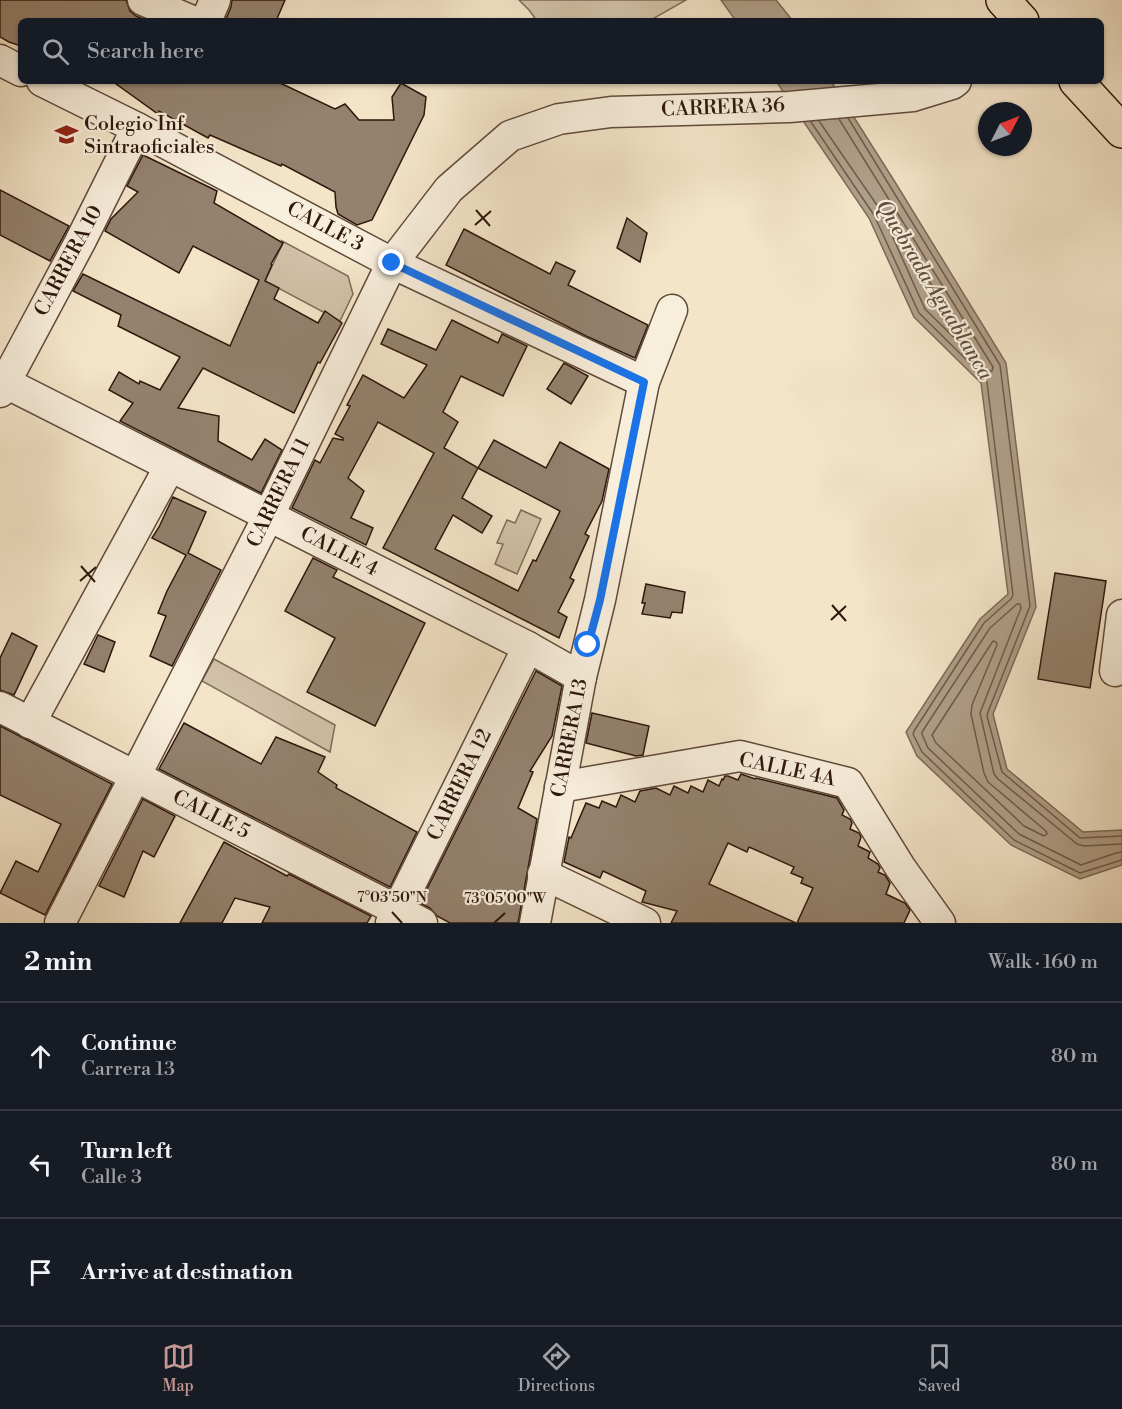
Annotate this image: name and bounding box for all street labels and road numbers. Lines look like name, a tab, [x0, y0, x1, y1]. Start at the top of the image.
street label: CARRERA 36	[661, 93, 785, 123]
street label: CALLE 3	[282, 196, 368, 258]
street label: CARRERA 10	[29, 201, 109, 321]
street label: CARRERA 11	[242, 434, 316, 552]
street label: CALLE 4	[296, 522, 382, 582]
street label: CARRERA 13	[546, 676, 594, 800]
street label: CARRERA 12	[422, 725, 498, 845]
street label: CALLE 4A	[736, 748, 839, 793]
street label: CALLE 5	[168, 785, 254, 845]

